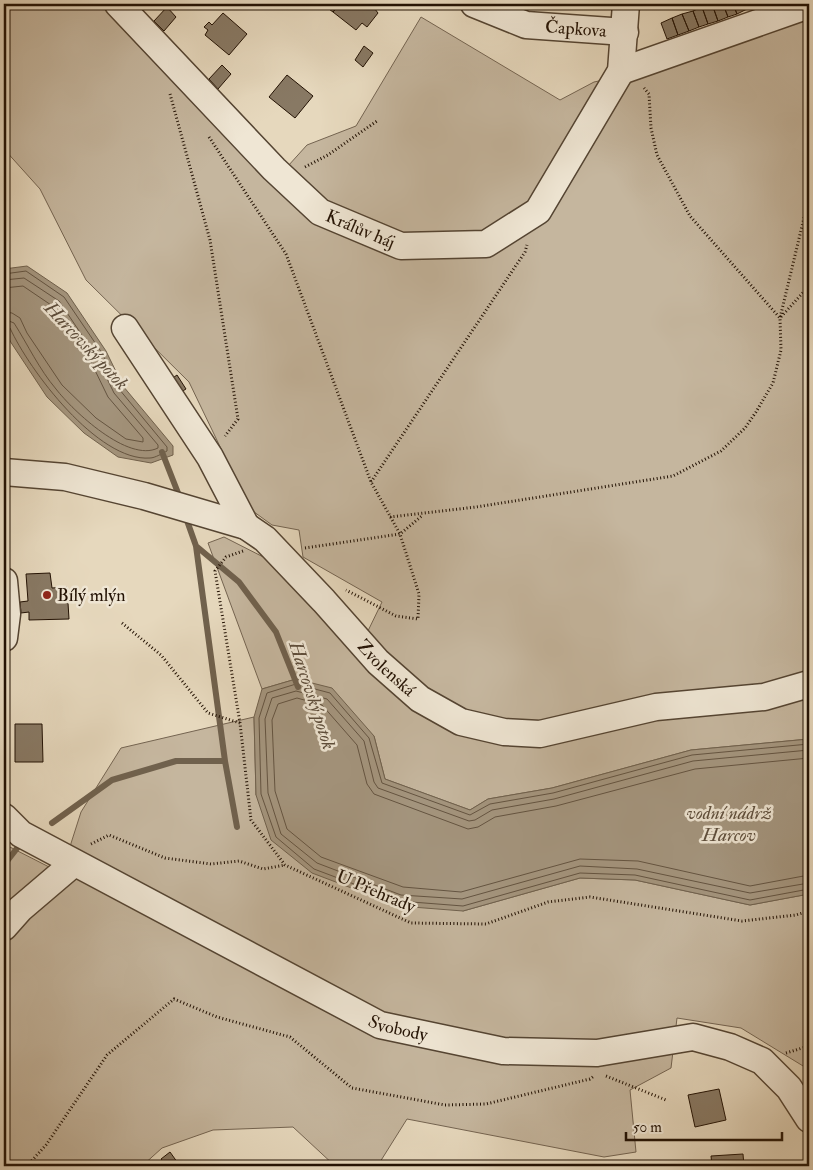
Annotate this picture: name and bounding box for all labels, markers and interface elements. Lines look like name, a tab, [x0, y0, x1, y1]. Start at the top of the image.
street label: Čapkova	[544, 15, 608, 43]
street label: Králův háj	[322, 205, 399, 254]
water label: Harcovský potok	[38, 296, 134, 395]
place label: Bílý mlýn	[57, 584, 125, 607]
marker: Bílý mlýn	[41, 589, 53, 601]
street label: Zvolenská	[352, 635, 421, 702]
water label: Harcovský potok	[283, 637, 341, 753]
water label: vodní nádrž Harcov	[686, 801, 772, 847]
street label: U Přehrady	[333, 864, 420, 919]
street label: Svobody	[364, 1010, 431, 1047]
scale bar	[626, 1110, 782, 1142]
text: 50 m	[633, 1118, 662, 1137]

